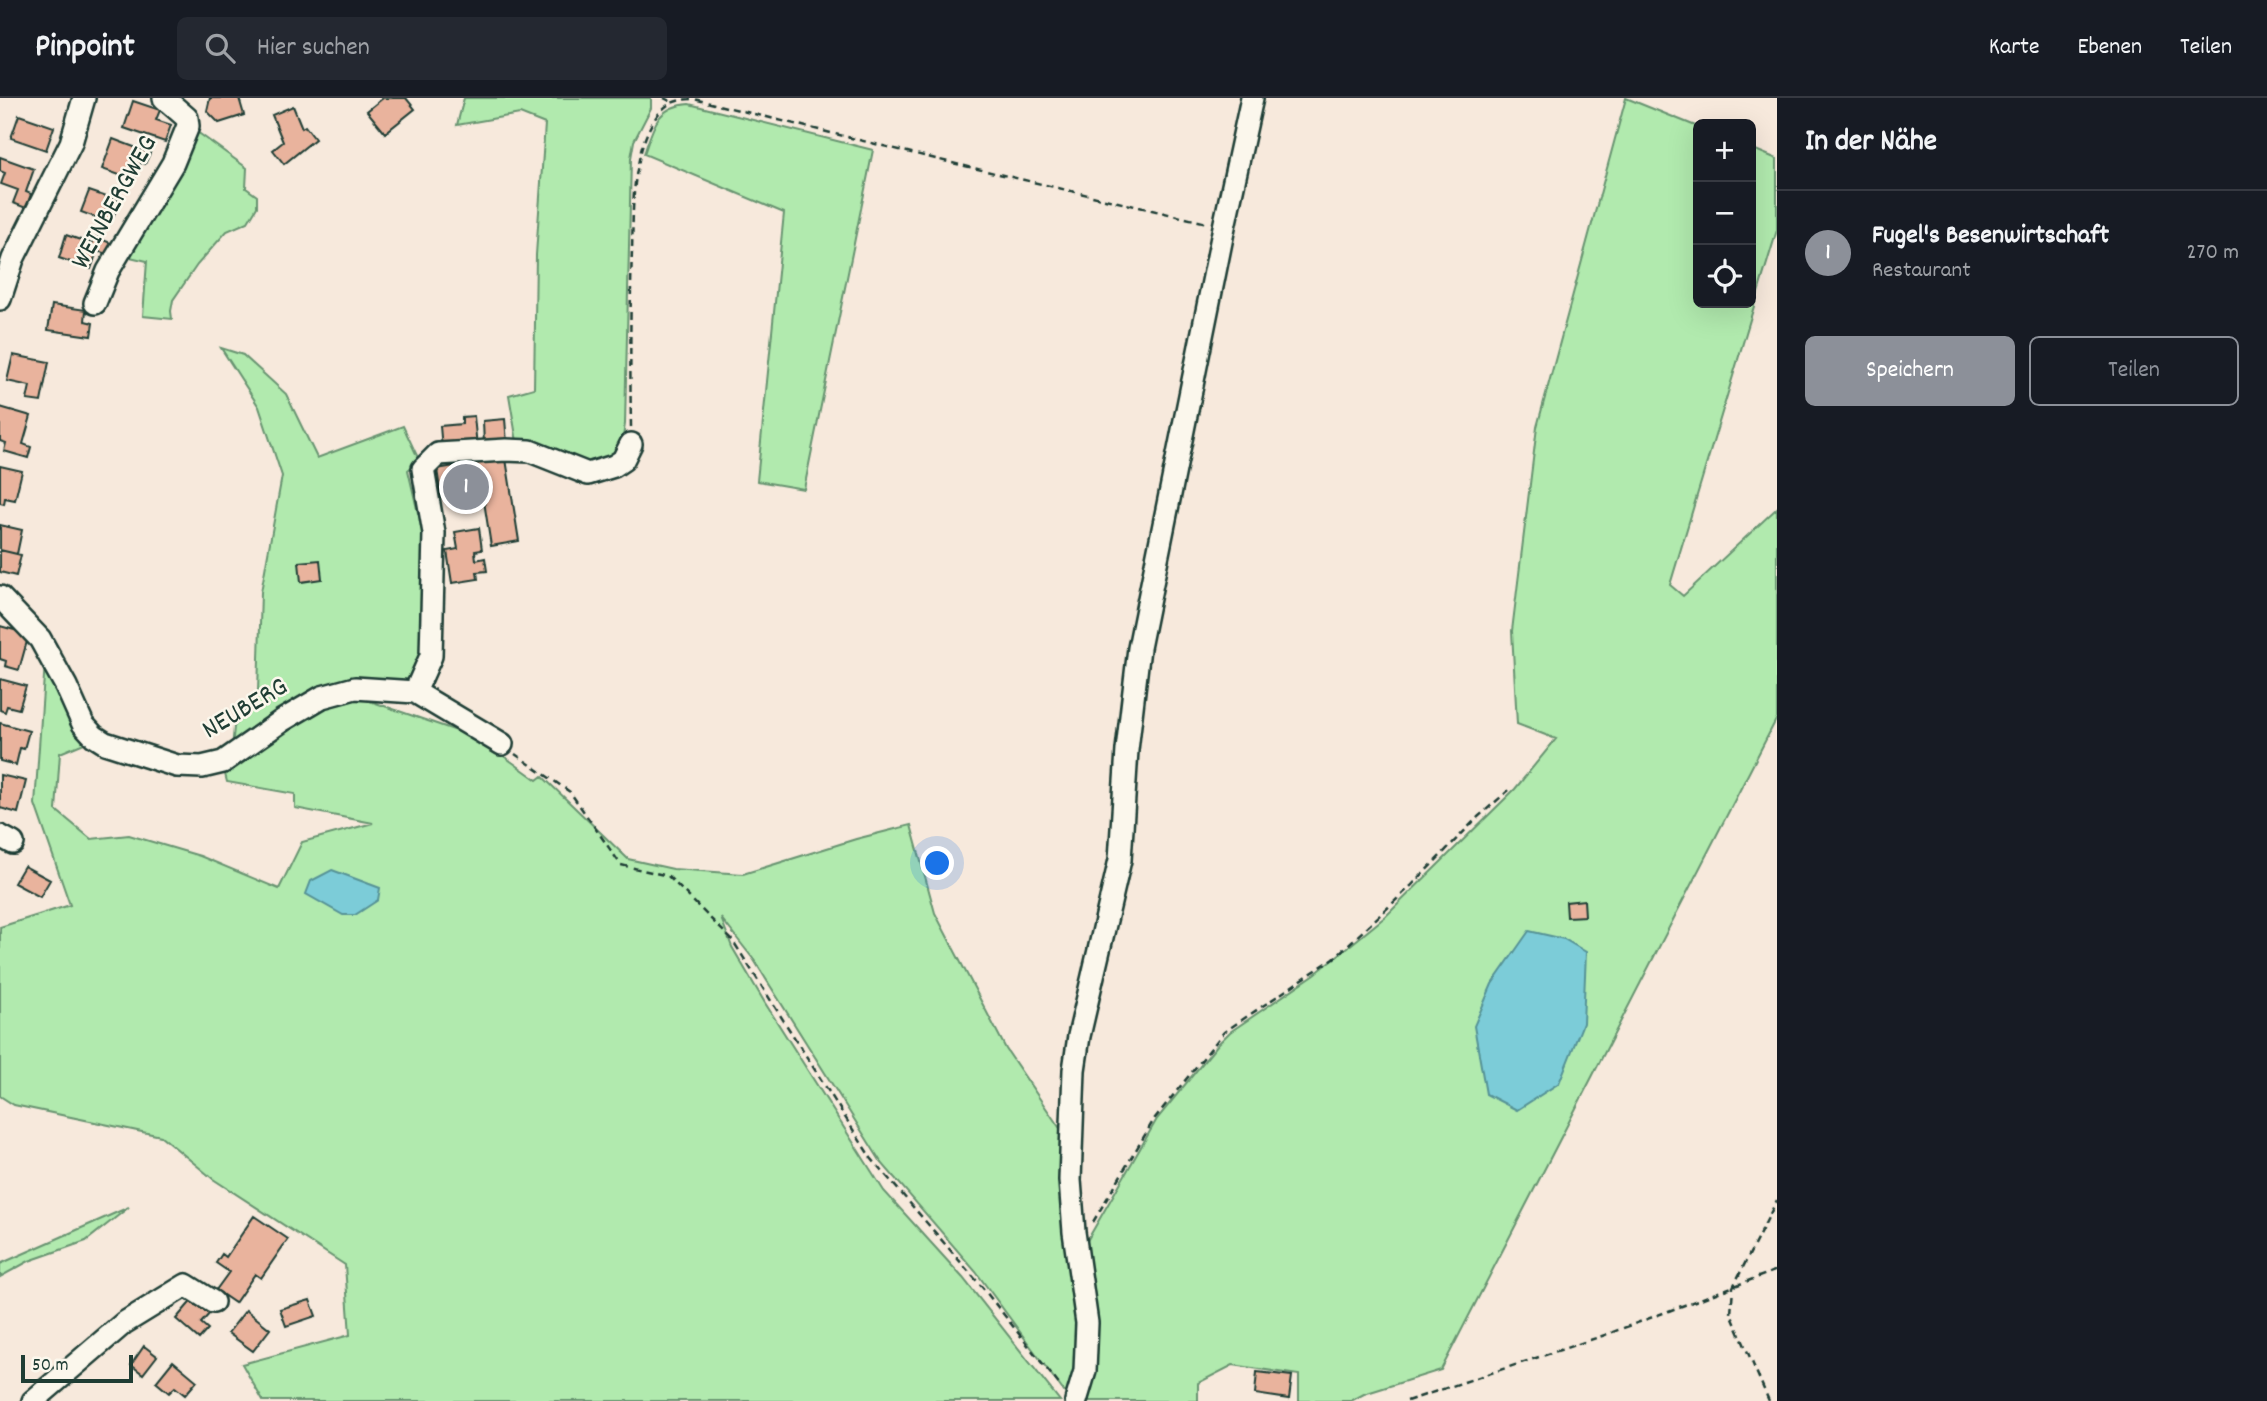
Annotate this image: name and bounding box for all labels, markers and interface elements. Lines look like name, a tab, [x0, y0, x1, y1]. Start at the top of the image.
search box	[177, 17, 667, 80]
text: Pinpoint	[35, 25, 135, 72]
icon: search	[201, 29, 239, 67]
text: Hier suchen	[257, 30, 370, 67]
text: Karte	[1989, 31, 2039, 65]
text: Ebenen	[2077, 31, 2142, 65]
text: Teilen	[2180, 31, 2232, 65]
map controls	[1693, 119, 1756, 308]
button: +	[1693, 119, 1756, 182]
text: In der Nähe	[1805, 122, 1937, 165]
street label: WEINBERGWEG	[63, 129, 169, 277]
button: −	[1693, 182, 1756, 245]
text: Fugel's Besenwirtschaft	[1872, 218, 2109, 255]
text: 1	[1825, 237, 1831, 270]
text: 270 m	[2187, 237, 2239, 270]
button: locate	[1693, 245, 1756, 308]
text: Restaurant	[1872, 255, 1971, 288]
button: Speichern	[1805, 336, 2015, 406]
button: Teilen	[2029, 336, 2239, 406]
pin: 1	[443, 461, 489, 513]
street label: NEUBERG	[195, 669, 297, 751]
your location	[920, 846, 954, 880]
scale bar	[21, 1352, 133, 1384]
text: 50 m	[32, 1353, 69, 1380]

